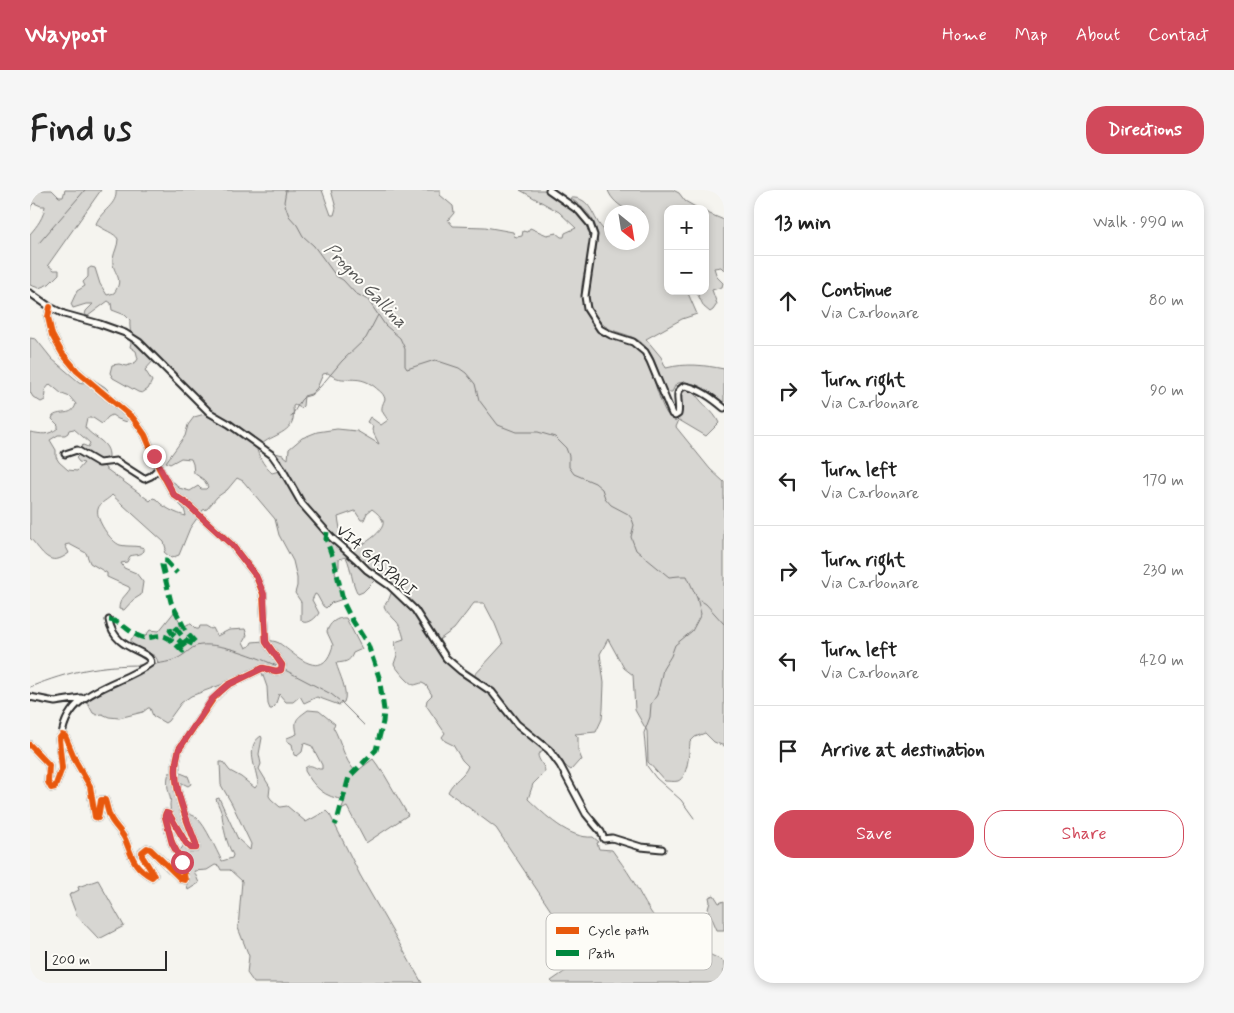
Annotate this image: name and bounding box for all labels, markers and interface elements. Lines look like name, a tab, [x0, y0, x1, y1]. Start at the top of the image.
text: Waypost	[25, 20, 107, 51]
text: Home	[942, 23, 987, 47]
text: Map	[1015, 23, 1048, 47]
text: About	[1076, 23, 1120, 47]
text: Contact	[1148, 23, 1209, 47]
button: Directions	[1086, 106, 1204, 154]
text: Find us	[30, 107, 132, 153]
north arrow	[604, 205, 649, 250]
map controls	[664, 205, 709, 295]
button: +	[664, 205, 709, 250]
text: 13 min	[774, 209, 831, 237]
text: Walk · 990 m	[1093, 212, 1184, 233]
water label: Progno Gallina	[319, 238, 412, 333]
button: −	[664, 250, 709, 295]
text: Continue	[821, 278, 892, 303]
icon: ahead	[774, 287, 802, 315]
text: 80 m	[1149, 290, 1184, 311]
text: Via Carbonare	[821, 303, 919, 324]
text: Turn right	[821, 368, 905, 393]
icon: right	[774, 377, 802, 405]
text: 90 m	[1150, 380, 1184, 401]
text: Via Carbonare	[821, 393, 919, 414]
route end	[143, 445, 166, 468]
text: Turn left	[821, 458, 897, 483]
icon: left	[774, 467, 802, 495]
text: 170 m	[1142, 470, 1184, 491]
text: Via Carbonare	[821, 483, 919, 504]
street label: VIA GASPARI	[331, 520, 421, 602]
text: Turn right	[821, 548, 905, 573]
icon: right	[774, 557, 802, 585]
text: 230 m	[1143, 560, 1184, 581]
text: Via Carbonare	[821, 573, 919, 594]
text: Turn left	[821, 638, 897, 663]
icon: left	[774, 647, 802, 675]
text: 420 m	[1140, 650, 1184, 671]
text: Via Carbonare	[821, 663, 919, 684]
icon: arrive	[774, 737, 802, 765]
text: Arrive at destination	[821, 738, 985, 763]
button: Save	[774, 810, 974, 858]
button: Share	[984, 810, 1184, 858]
route start	[171, 851, 194, 874]
legend	[546, 913, 712, 970]
text: Cycle path	[588, 922, 649, 940]
text: Path	[588, 945, 615, 963]
scale bar	[45, 948, 168, 971]
text: 200 m	[52, 951, 90, 969]

